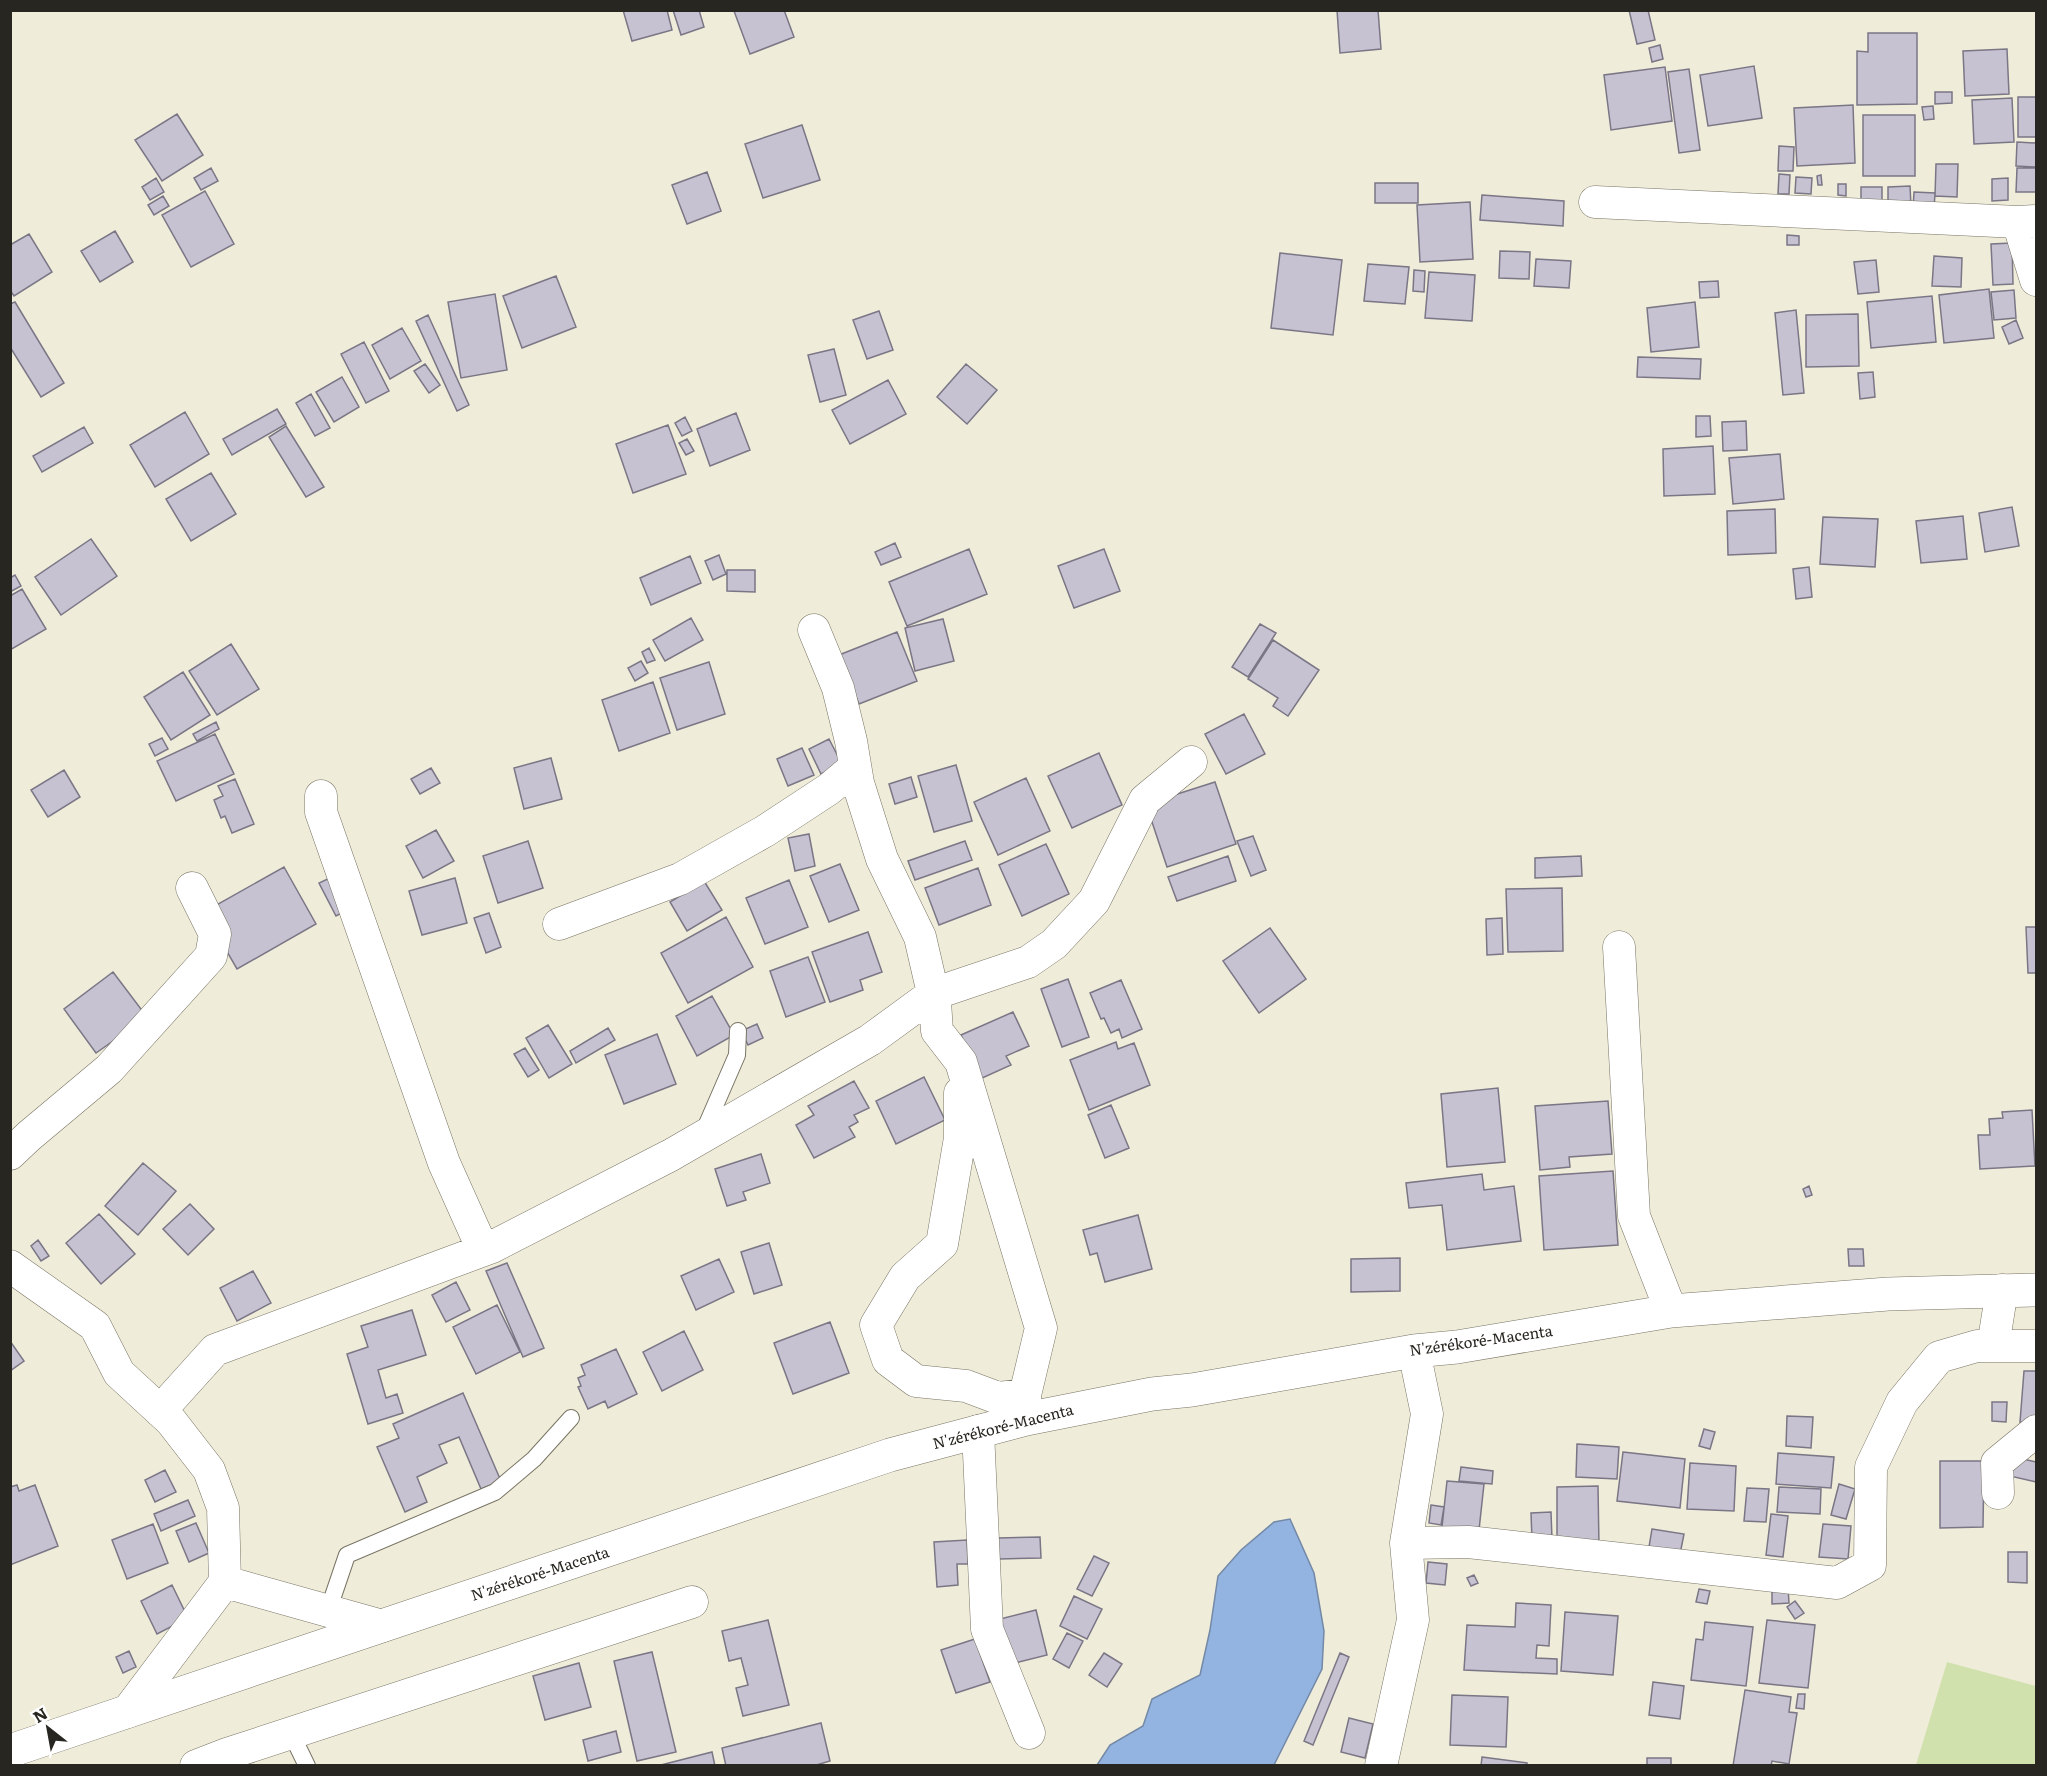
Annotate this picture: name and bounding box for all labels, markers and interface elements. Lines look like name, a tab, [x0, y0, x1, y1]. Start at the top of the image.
street label: N'zérékoré-Macenta	[1408, 1318, 1555, 1361]
street label: N'zérékoré-Macenta	[930, 1397, 1076, 1454]
street label: N'zérékoré-Macenta	[467, 1539, 613, 1606]
north arrow	[18, 1698, 78, 1758]
text: N	[28, 1701, 52, 1728]

